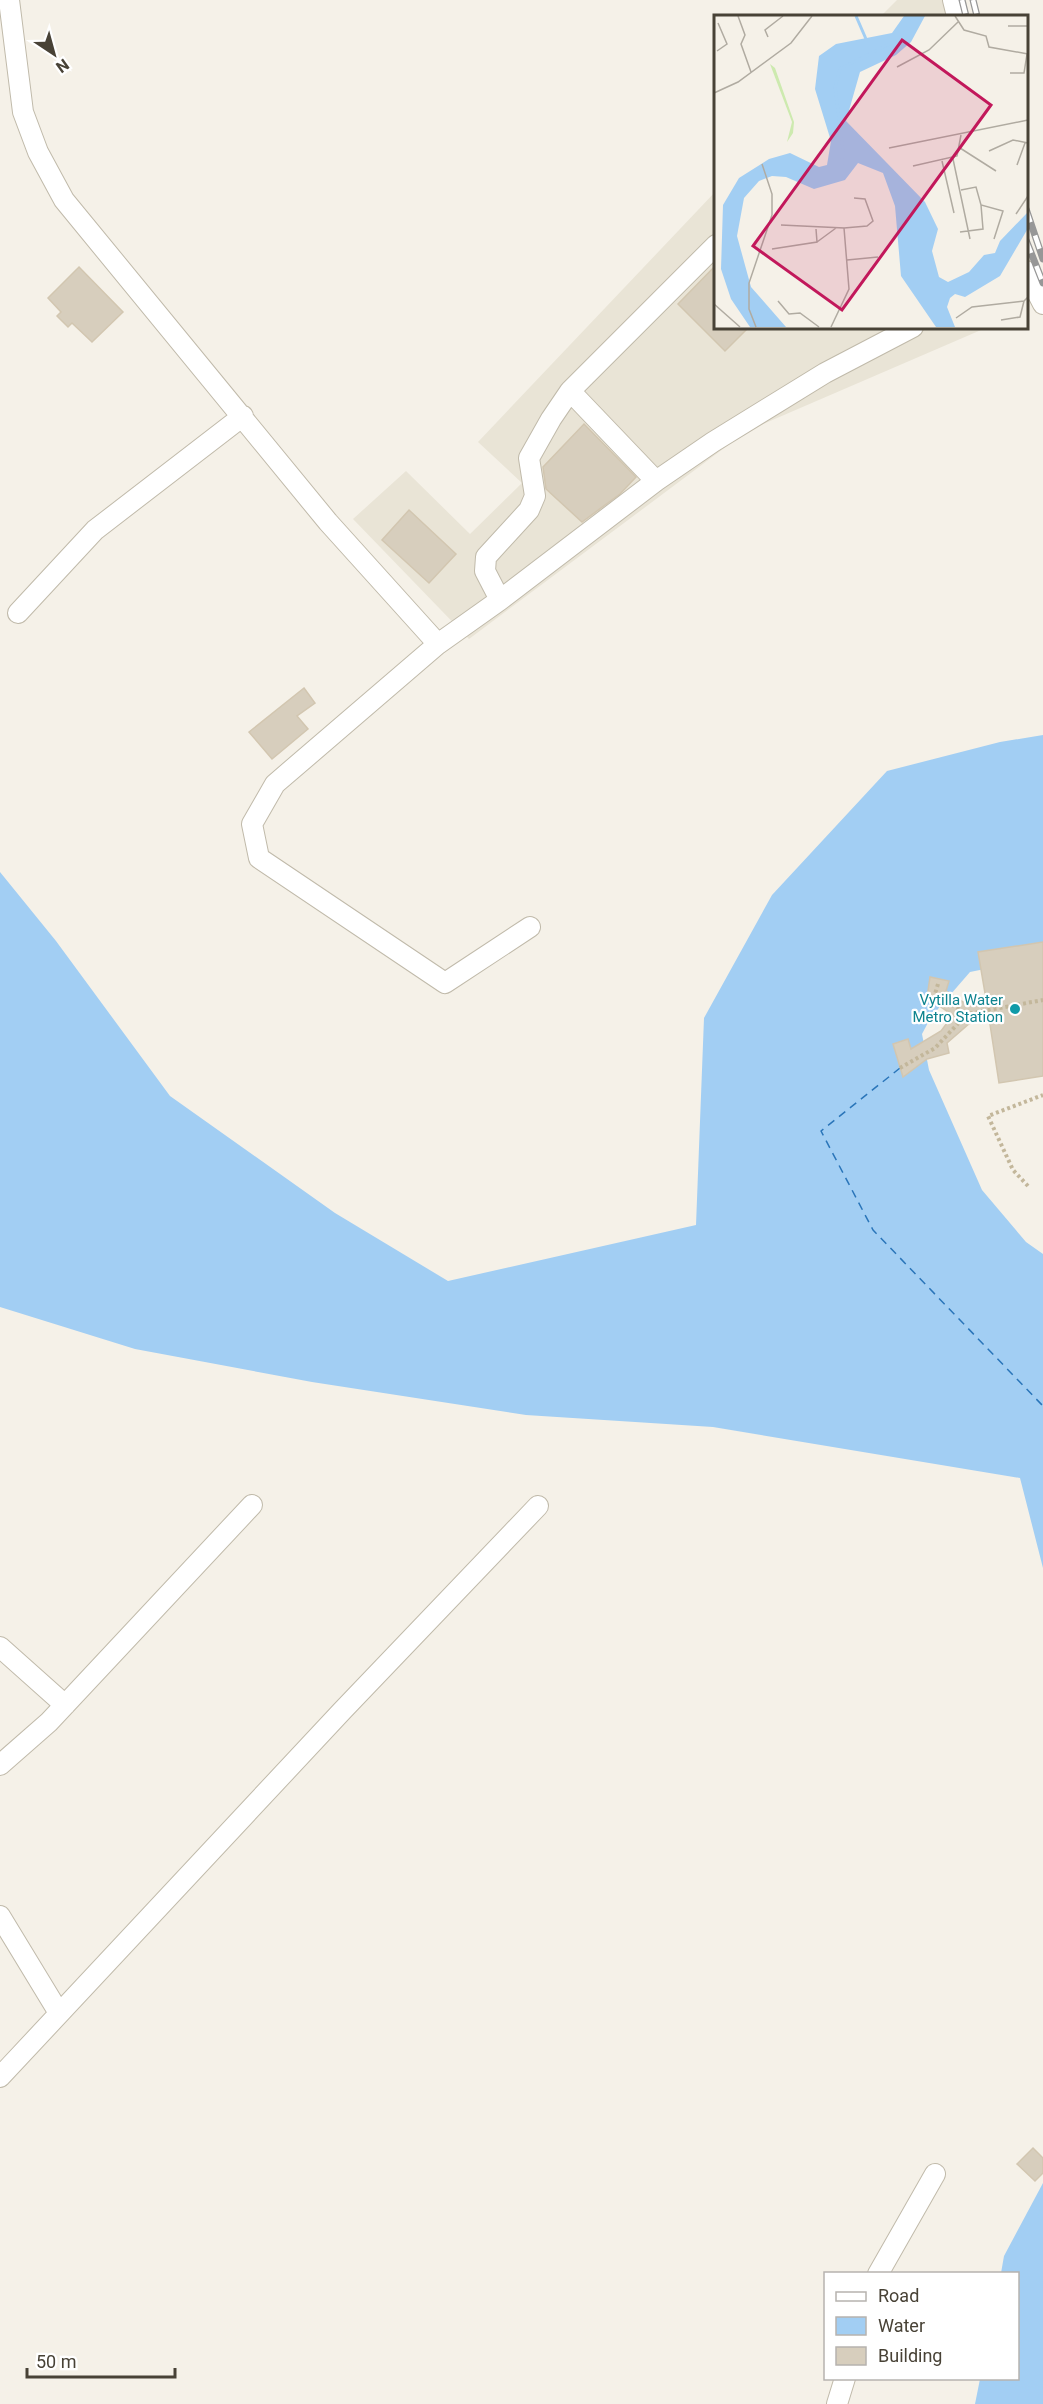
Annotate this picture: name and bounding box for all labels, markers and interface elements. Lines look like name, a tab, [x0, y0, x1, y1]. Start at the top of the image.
inset map	[714, 15, 1028, 328]
north arrow	[24, 24, 84, 84]
text: N	[52, 55, 73, 77]
place label: Vytilla Water Metro Station	[912, 991, 1003, 1026]
marker: Vytilla Water Metro Station	[1008, 1002, 1022, 1016]
legend	[824, 2272, 1019, 2380]
text: Road	[878, 2285, 919, 2306]
text: Water	[878, 2315, 925, 2336]
scale bar	[27, 2341, 176, 2379]
text: Building	[878, 2345, 942, 2366]
text: 50 m	[36, 2351, 76, 2372]

